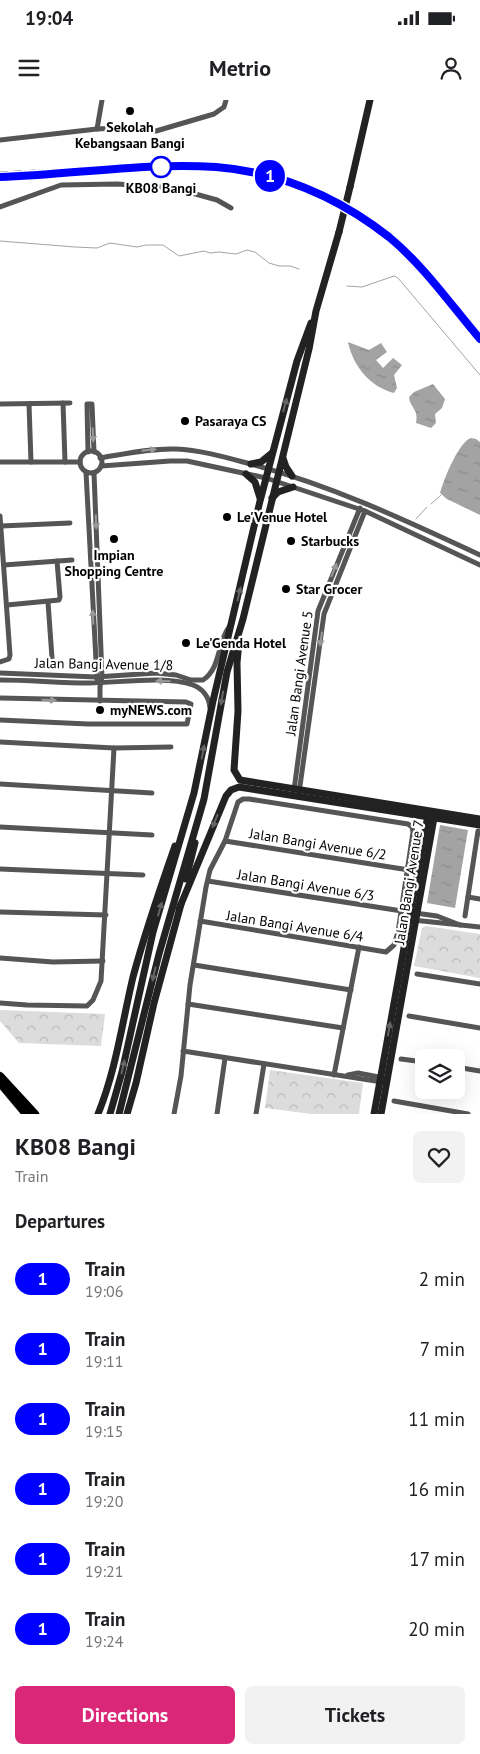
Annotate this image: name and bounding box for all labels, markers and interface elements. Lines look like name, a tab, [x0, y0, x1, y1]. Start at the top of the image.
text: 19:04	[25, 6, 73, 30]
icon: menu	[15, 54, 43, 82]
text: Metrio	[209, 54, 271, 82]
icon: person	[437, 54, 465, 82]
marker: Sekolah Kebangsaan Bangi	[124, 105, 136, 117]
place label: Sekolah Kebangsaan Bangi	[75, 118, 185, 152]
marker: KB08 Bangi	[150, 156, 172, 178]
line badge: 1	[254, 160, 286, 192]
text: 1	[265, 164, 275, 187]
place label: KB08 Bangi	[126, 179, 196, 197]
one-way arrow	[281, 398, 289, 413]
place label: Pasaraya CS	[195, 412, 267, 430]
marker: Pasaraya CS	[179, 415, 191, 427]
one-way arrow	[90, 427, 98, 443]
one-way arrow	[141, 446, 157, 454]
place label: Le'Venue Hotel	[237, 508, 328, 526]
marker: Le'Venue Hotel	[221, 511, 233, 523]
one-way arrow	[92, 514, 100, 530]
place label: Starbucks	[301, 532, 359, 550]
marker: Impian Shopping Centre	[108, 533, 120, 545]
marker: Starbucks	[285, 535, 297, 547]
place label: Impian Shopping Centre	[65, 546, 163, 580]
one-way arrow	[331, 563, 339, 577]
place label: Star Grocer	[296, 580, 362, 598]
marker: Star Grocer	[280, 583, 292, 595]
one-way arrow	[235, 586, 243, 601]
one-way arrow	[89, 608, 97, 624]
street label: Jalan Bangi Avenue 5	[281, 609, 317, 738]
one-way arrow	[317, 631, 325, 647]
place label: Le'Genda Hotel	[196, 634, 287, 652]
marker: Le'Genda Hotel	[180, 637, 192, 649]
street label: Jalan Bangi Avenue 1/8	[34, 654, 173, 674]
one-way arrow	[155, 677, 171, 685]
one-way arrow	[217, 690, 225, 706]
one-way arrow	[41, 696, 57, 704]
place label: myNEWS.com	[110, 701, 192, 719]
marker: myNEWS.com	[94, 704, 106, 716]
one-way arrow	[199, 744, 207, 760]
one-way arrow	[211, 814, 219, 828]
street label: Jalan Bangi Avenue 7	[390, 818, 428, 947]
street label: Jalan Bangi Avenue 6/2	[247, 824, 388, 864]
street label: Jalan Bangi Avenue 6/3	[235, 865, 376, 905]
one-way arrow	[157, 901, 165, 916]
street label: Jalan Bangi Avenue 6/4	[224, 906, 365, 946]
one-way arrow	[150, 967, 158, 982]
one-way arrow	[385, 1021, 393, 1037]
map controls	[415, 1049, 465, 1099]
button: layers	[415, 1049, 465, 1099]
one-way arrow	[120, 1059, 128, 1075]
text: KB08 Bangi	[15, 1131, 136, 1162]
button: heart	[413, 1131, 465, 1183]
text: Train	[15, 1166, 49, 1186]
text: Departures	[15, 1209, 105, 1233]
text: Train	[85, 1257, 125, 1281]
text: 1	[37, 1267, 48, 1290]
text: 2 min	[419, 1267, 465, 1291]
text: 19:06	[85, 1281, 123, 1301]
text: Train	[85, 1327, 125, 1351]
text: 1	[37, 1337, 48, 1360]
text: 7 min	[420, 1337, 465, 1361]
text: 19:11	[85, 1351, 123, 1371]
text: Train	[85, 1397, 125, 1421]
text: 1	[37, 1407, 48, 1430]
text: 11 min	[408, 1407, 465, 1431]
text: 19:15	[85, 1421, 123, 1441]
text: Train	[85, 1467, 125, 1491]
text: 1	[37, 1477, 48, 1500]
text: 16 min	[408, 1477, 465, 1501]
text: 19:20	[85, 1491, 123, 1511]
text: Train	[85, 1537, 125, 1561]
text: 1	[37, 1547, 48, 1570]
text: 17 min	[409, 1547, 465, 1571]
text: 19:21	[85, 1561, 123, 1581]
text: Train	[85, 1607, 125, 1631]
text: 1	[37, 1617, 48, 1640]
text: 20 min	[408, 1617, 465, 1641]
text: 19:24	[85, 1631, 123, 1651]
button: Directions	[15, 1686, 235, 1744]
button: Tickets	[245, 1686, 465, 1744]

